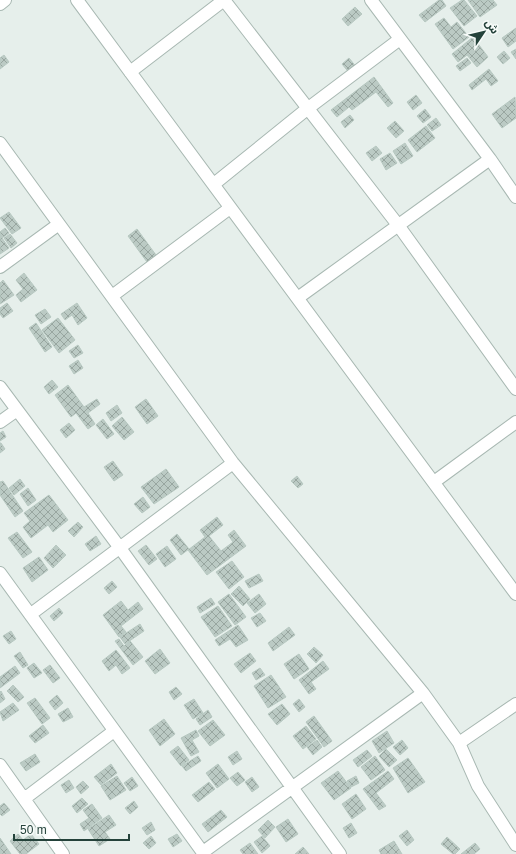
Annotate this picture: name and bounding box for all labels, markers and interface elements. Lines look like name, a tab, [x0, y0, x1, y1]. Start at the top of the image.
north arrow	[464, 12, 504, 52]
text: ش	[482, 17, 501, 36]
scale bar	[14, 816, 129, 842]
text: 50 m	[20, 823, 47, 837]

